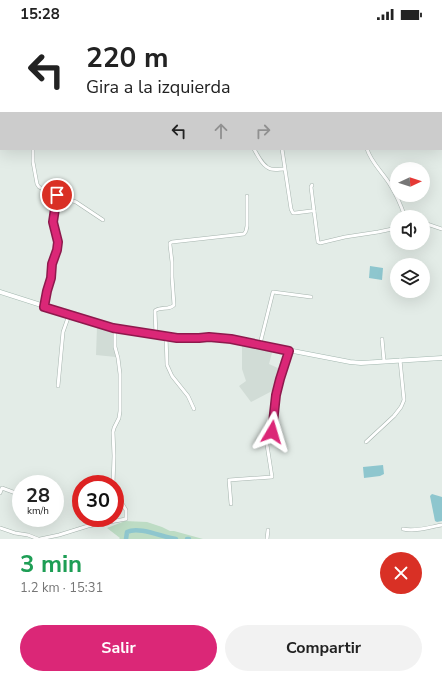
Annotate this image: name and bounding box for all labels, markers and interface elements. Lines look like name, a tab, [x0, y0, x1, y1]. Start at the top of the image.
text: 15:28	[20, 4, 60, 24]
text: 220 m	[86, 39, 169, 77]
icon: left	[20, 44, 72, 96]
text: Gira a la izquierda	[86, 75, 230, 99]
icon: left	[168, 120, 190, 142]
icon: ahead	[210, 120, 232, 142]
icon: right	[252, 120, 274, 142]
north arrow	[390, 162, 430, 202]
map controls	[390, 162, 430, 298]
pin	[40, 178, 74, 212]
icon: arrive	[46, 184, 68, 206]
button: sound	[390, 210, 430, 250]
button: layers	[390, 258, 430, 298]
position arrow	[251, 411, 293, 453]
speed limit sign: 30	[72, 475, 124, 527]
text: 28	[26, 482, 50, 509]
text: km/h	[27, 504, 49, 518]
text: 3 min	[20, 548, 82, 580]
button: close	[380, 552, 422, 594]
text: 1.2 km · 15:31	[20, 579, 103, 597]
button: Salir	[20, 625, 217, 671]
button: Compartir	[225, 625, 422, 671]

